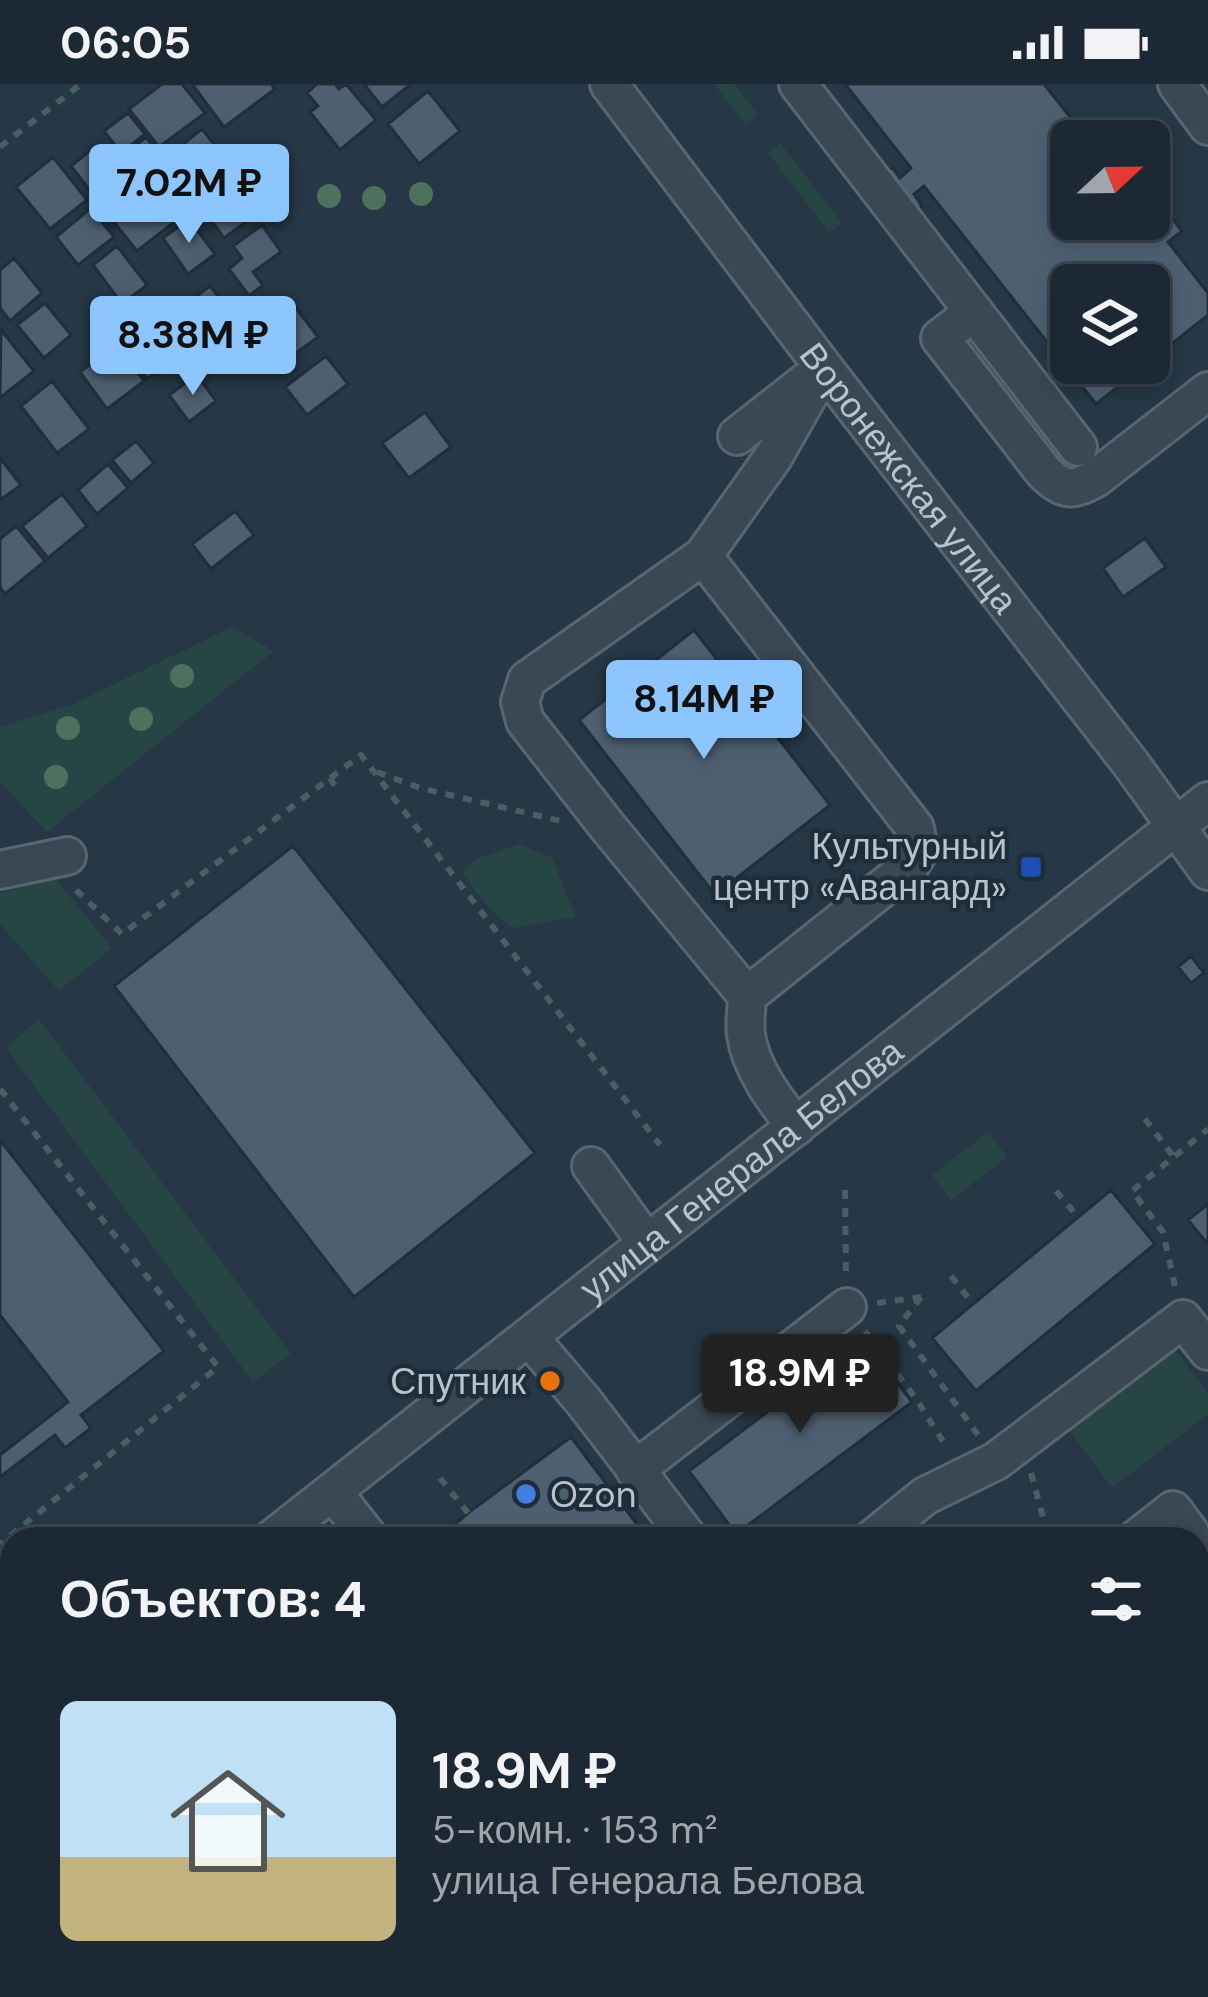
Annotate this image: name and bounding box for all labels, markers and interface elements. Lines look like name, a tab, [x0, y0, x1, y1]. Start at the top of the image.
text: 06:05	[60, 13, 191, 72]
north arrow	[1050, 120, 1170, 240]
map controls	[1050, 120, 1170, 384]
pin: 7.02M ₽	[78, 144, 300, 246]
text: 7.02M ₽	[116, 157, 262, 208]
button: layers	[1050, 264, 1170, 384]
pin: 8.38M ₽	[82, 296, 304, 398]
text: 8.38M ₽	[117, 309, 269, 360]
street label: Воронежская улица	[789, 333, 1029, 623]
pin: 8.14M ₽	[593, 660, 815, 762]
text: 8.14M ₽	[633, 673, 775, 724]
place label: Культурный центр «Авангард»	[713, 823, 1007, 911]
marker: Культурный центр «Авангард»	[1018, 854, 1044, 880]
street label: улица Генерала Белова	[570, 1027, 913, 1311]
pin: 18.9M ₽	[689, 1334, 911, 1436]
text: 18.9M ₽	[729, 1347, 871, 1398]
place label: Спутник	[390, 1358, 526, 1405]
marker: Спутник	[537, 1368, 563, 1394]
place label: Ozon	[550, 1471, 636, 1518]
marker: Ozon	[513, 1481, 539, 1507]
text: Объектов: 4	[60, 1566, 366, 1633]
icon: filters	[1083, 1566, 1149, 1632]
text: 18.9M ₽	[432, 1737, 617, 1804]
icon: home	[156, 1749, 300, 1893]
text: 5-комн. · 153 m²	[432, 1804, 718, 1855]
text: улица Генерала Белова	[432, 1855, 864, 1906]

